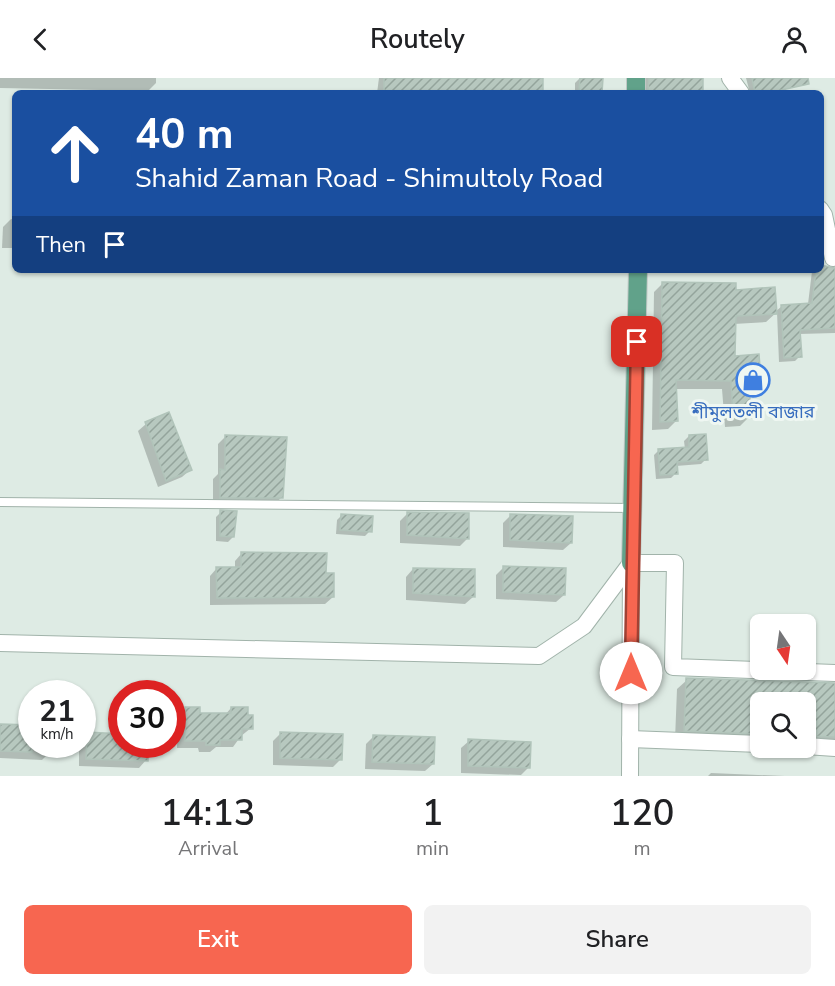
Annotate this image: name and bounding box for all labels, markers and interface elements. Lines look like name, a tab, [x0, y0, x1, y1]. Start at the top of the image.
text: Routely	[370, 21, 465, 58]
icon: back	[24, 23, 57, 56]
icon: person	[778, 23, 811, 56]
text: 40 m	[135, 106, 234, 163]
icon: ahead	[36, 114, 114, 192]
text: Shahid Zaman Road - Shimultoly Road	[135, 160, 603, 197]
icon: arrive	[98, 228, 131, 261]
text: Then	[36, 230, 86, 260]
pin	[611, 316, 662, 367]
icon: arrive	[620, 325, 653, 358]
shop icon: শীমুলতলী বাজার	[735, 362, 771, 398]
place label: শীমুলতলী বাজার	[690, 400, 815, 424]
north arrow	[750, 614, 816, 680]
map controls	[750, 614, 816, 758]
position arrow	[599, 641, 663, 705]
speed limit sign: 30	[108, 680, 186, 758]
text: 21	[39, 691, 75, 732]
button: search	[750, 692, 816, 758]
text: km/h	[40, 724, 74, 744]
text: 14:13	[161, 789, 255, 838]
text: 1	[422, 789, 443, 838]
text: 120	[610, 789, 674, 838]
text: Arrival	[178, 835, 238, 862]
text: min	[416, 835, 449, 862]
text: m	[634, 835, 651, 862]
button: Exit	[24, 905, 412, 974]
button: Share	[424, 905, 811, 974]

